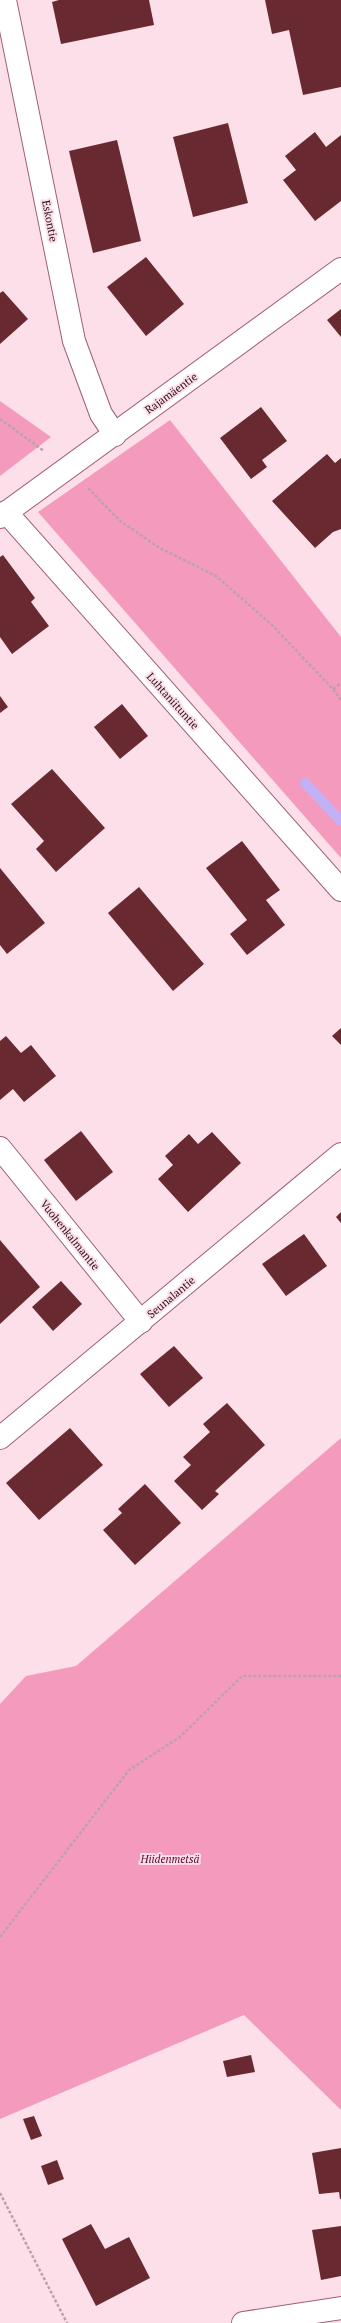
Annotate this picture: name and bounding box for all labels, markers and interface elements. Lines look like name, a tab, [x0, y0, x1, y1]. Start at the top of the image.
street label: Eskontie	[39, 199, 61, 244]
street label: Rajamäentie	[142, 369, 200, 417]
street label: Luhtaniituntie	[144, 670, 202, 733]
street label: Vuohenkalmantie	[37, 1197, 103, 1273]
street label: Seunalantie	[144, 1273, 198, 1321]
park label: Hiidenmetsä	[140, 1852, 200, 1866]

